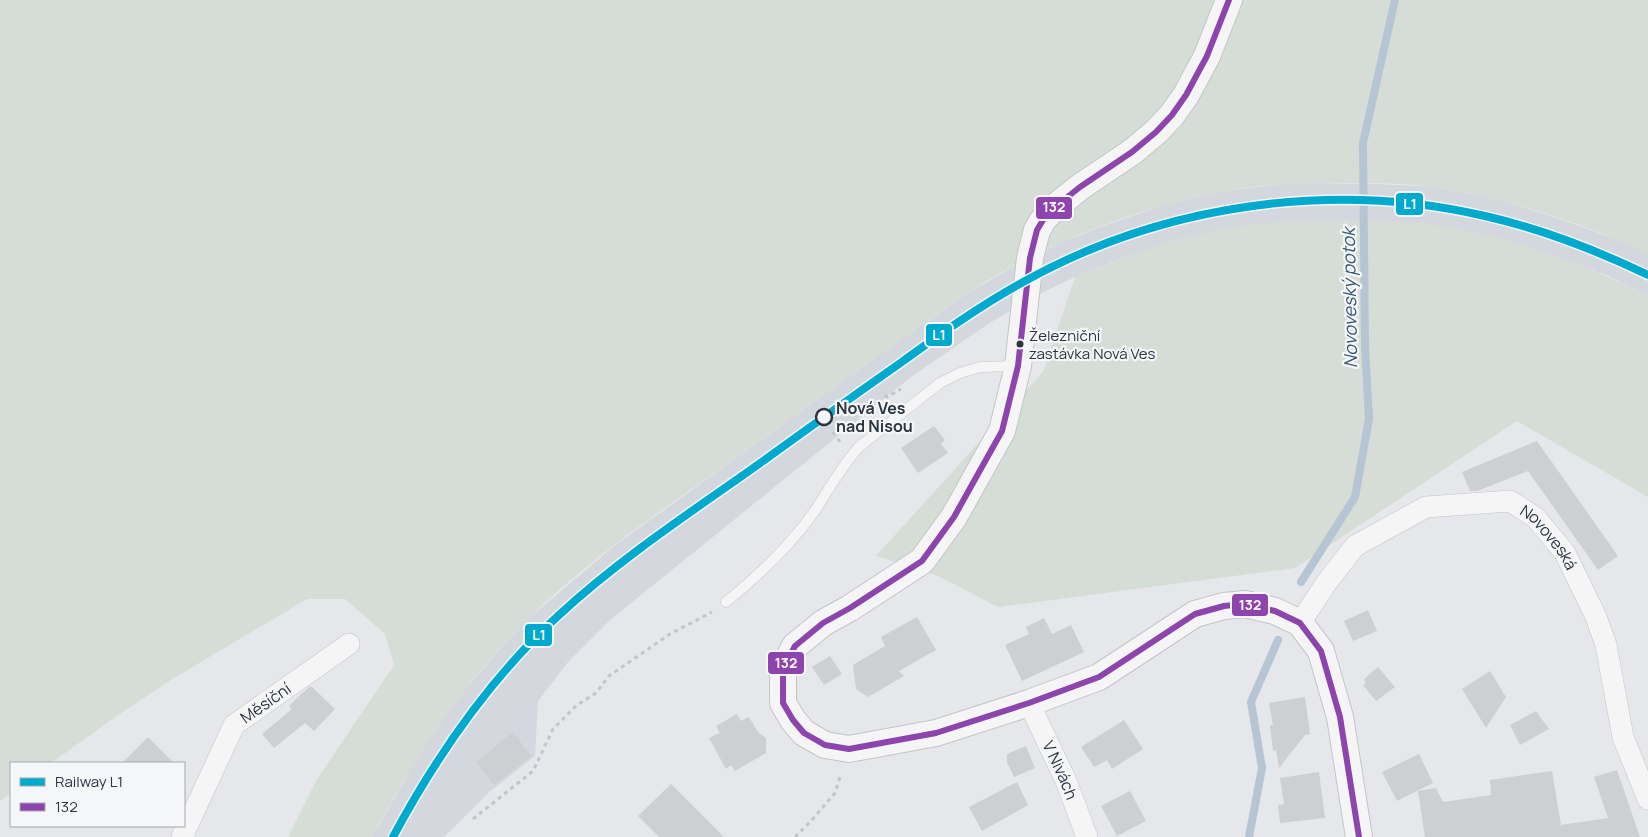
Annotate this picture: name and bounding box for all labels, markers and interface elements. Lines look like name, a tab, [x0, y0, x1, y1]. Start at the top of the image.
line badge: L1	[1395, 192, 1424, 216]
text: L1	[1403, 194, 1417, 213]
line badge: 132	[1035, 196, 1073, 220]
text: 132	[1043, 197, 1065, 216]
water label: Novoveský potok	[1336, 225, 1362, 368]
line badge: L1	[925, 323, 953, 347]
text: L1	[932, 325, 946, 344]
place label: Železniční zastávka Nová Ves	[1029, 325, 1155, 364]
marker: Železniční zastávka Nová Ves	[1015, 339, 1025, 349]
place label: Nová Ves nad Nisou	[836, 397, 913, 437]
marker: Nová Ves nad Nisou	[815, 408, 833, 426]
street label: Novoveská	[1516, 499, 1582, 573]
line badge: 132	[1231, 593, 1269, 617]
text: 132	[1239, 595, 1261, 614]
line badge: L1	[524, 623, 553, 647]
text: L1	[532, 625, 546, 644]
line badge: 132	[767, 651, 805, 675]
text: 132	[775, 653, 797, 672]
street label: Měsíční	[236, 677, 295, 728]
street label: V Nivách	[1037, 737, 1083, 803]
legend	[10, 762, 185, 827]
text: Railway L1	[55, 771, 123, 792]
text: 132	[55, 796, 78, 817]

